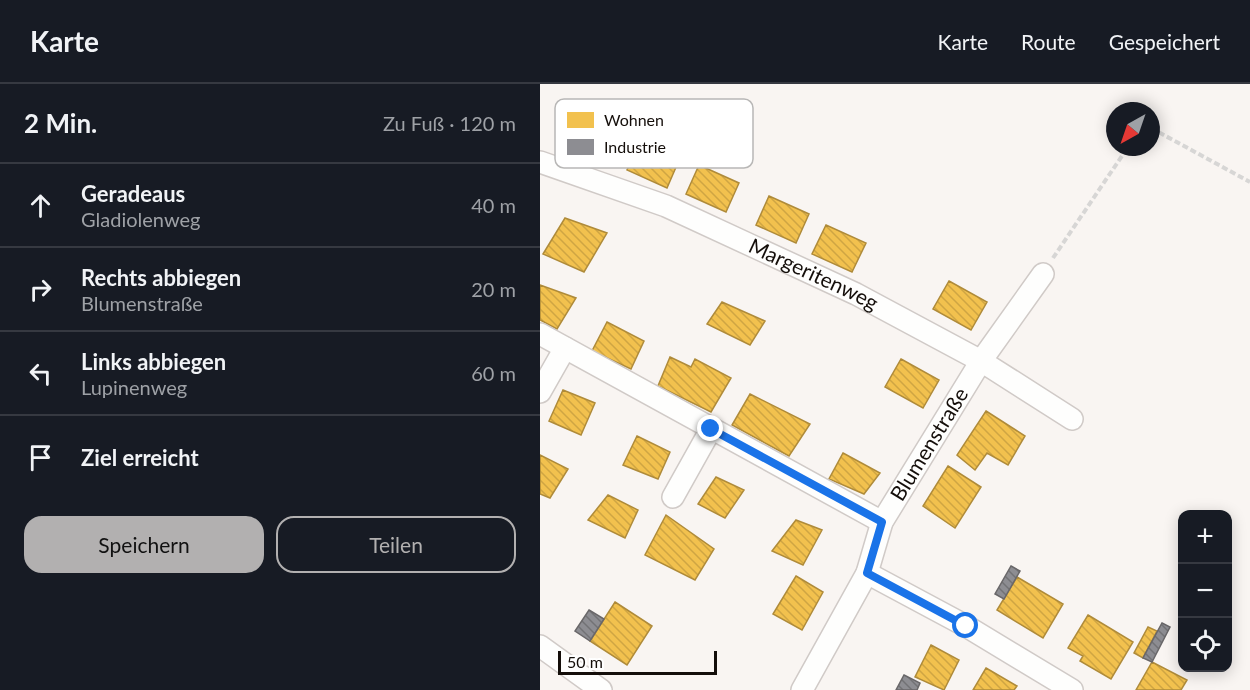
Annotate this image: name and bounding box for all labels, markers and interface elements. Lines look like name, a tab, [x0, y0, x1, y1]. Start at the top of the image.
text: Karte	[30, 24, 99, 58]
text: Karte	[938, 29, 988, 54]
text: Route	[1021, 29, 1076, 54]
text: Gespeichert	[1109, 29, 1220, 54]
legend	[555, 99, 753, 168]
north arrow	[1106, 102, 1160, 156]
text: 2 Min.	[24, 107, 97, 139]
text: Wohnen	[604, 110, 664, 129]
text: Zu Fuß · 120 m	[383, 111, 516, 135]
text: Industrie	[604, 137, 666, 156]
text: Geradeaus	[81, 180, 185, 207]
icon: ahead	[24, 189, 57, 222]
text: 40 m	[471, 193, 516, 217]
text: Gladiolenweg	[81, 207, 200, 231]
street label: Margeritenweg	[745, 232, 883, 315]
text: Rechts abbiegen	[81, 264, 241, 291]
icon: right	[24, 273, 57, 306]
text: 20 m	[471, 277, 516, 301]
text: Blumenstraße	[81, 291, 203, 315]
text: Links abbiegen	[81, 348, 226, 375]
icon: left	[24, 357, 57, 390]
text: 60 m	[471, 361, 516, 385]
text: Lupinenweg	[81, 375, 187, 399]
street label: Blumenstraße	[884, 383, 973, 505]
route end	[697, 415, 723, 441]
icon: arrive	[24, 441, 57, 474]
text: Ziel erreicht	[81, 444, 199, 471]
map controls	[1178, 510, 1232, 672]
button: +	[1178, 510, 1232, 564]
button: Speichern	[24, 516, 264, 573]
button: Teilen	[276, 516, 516, 573]
button: −	[1178, 564, 1232, 618]
route start	[952, 612, 978, 638]
button: locate	[1178, 618, 1232, 672]
scale bar	[558, 648, 717, 676]
text: 50 m	[567, 652, 603, 671]

